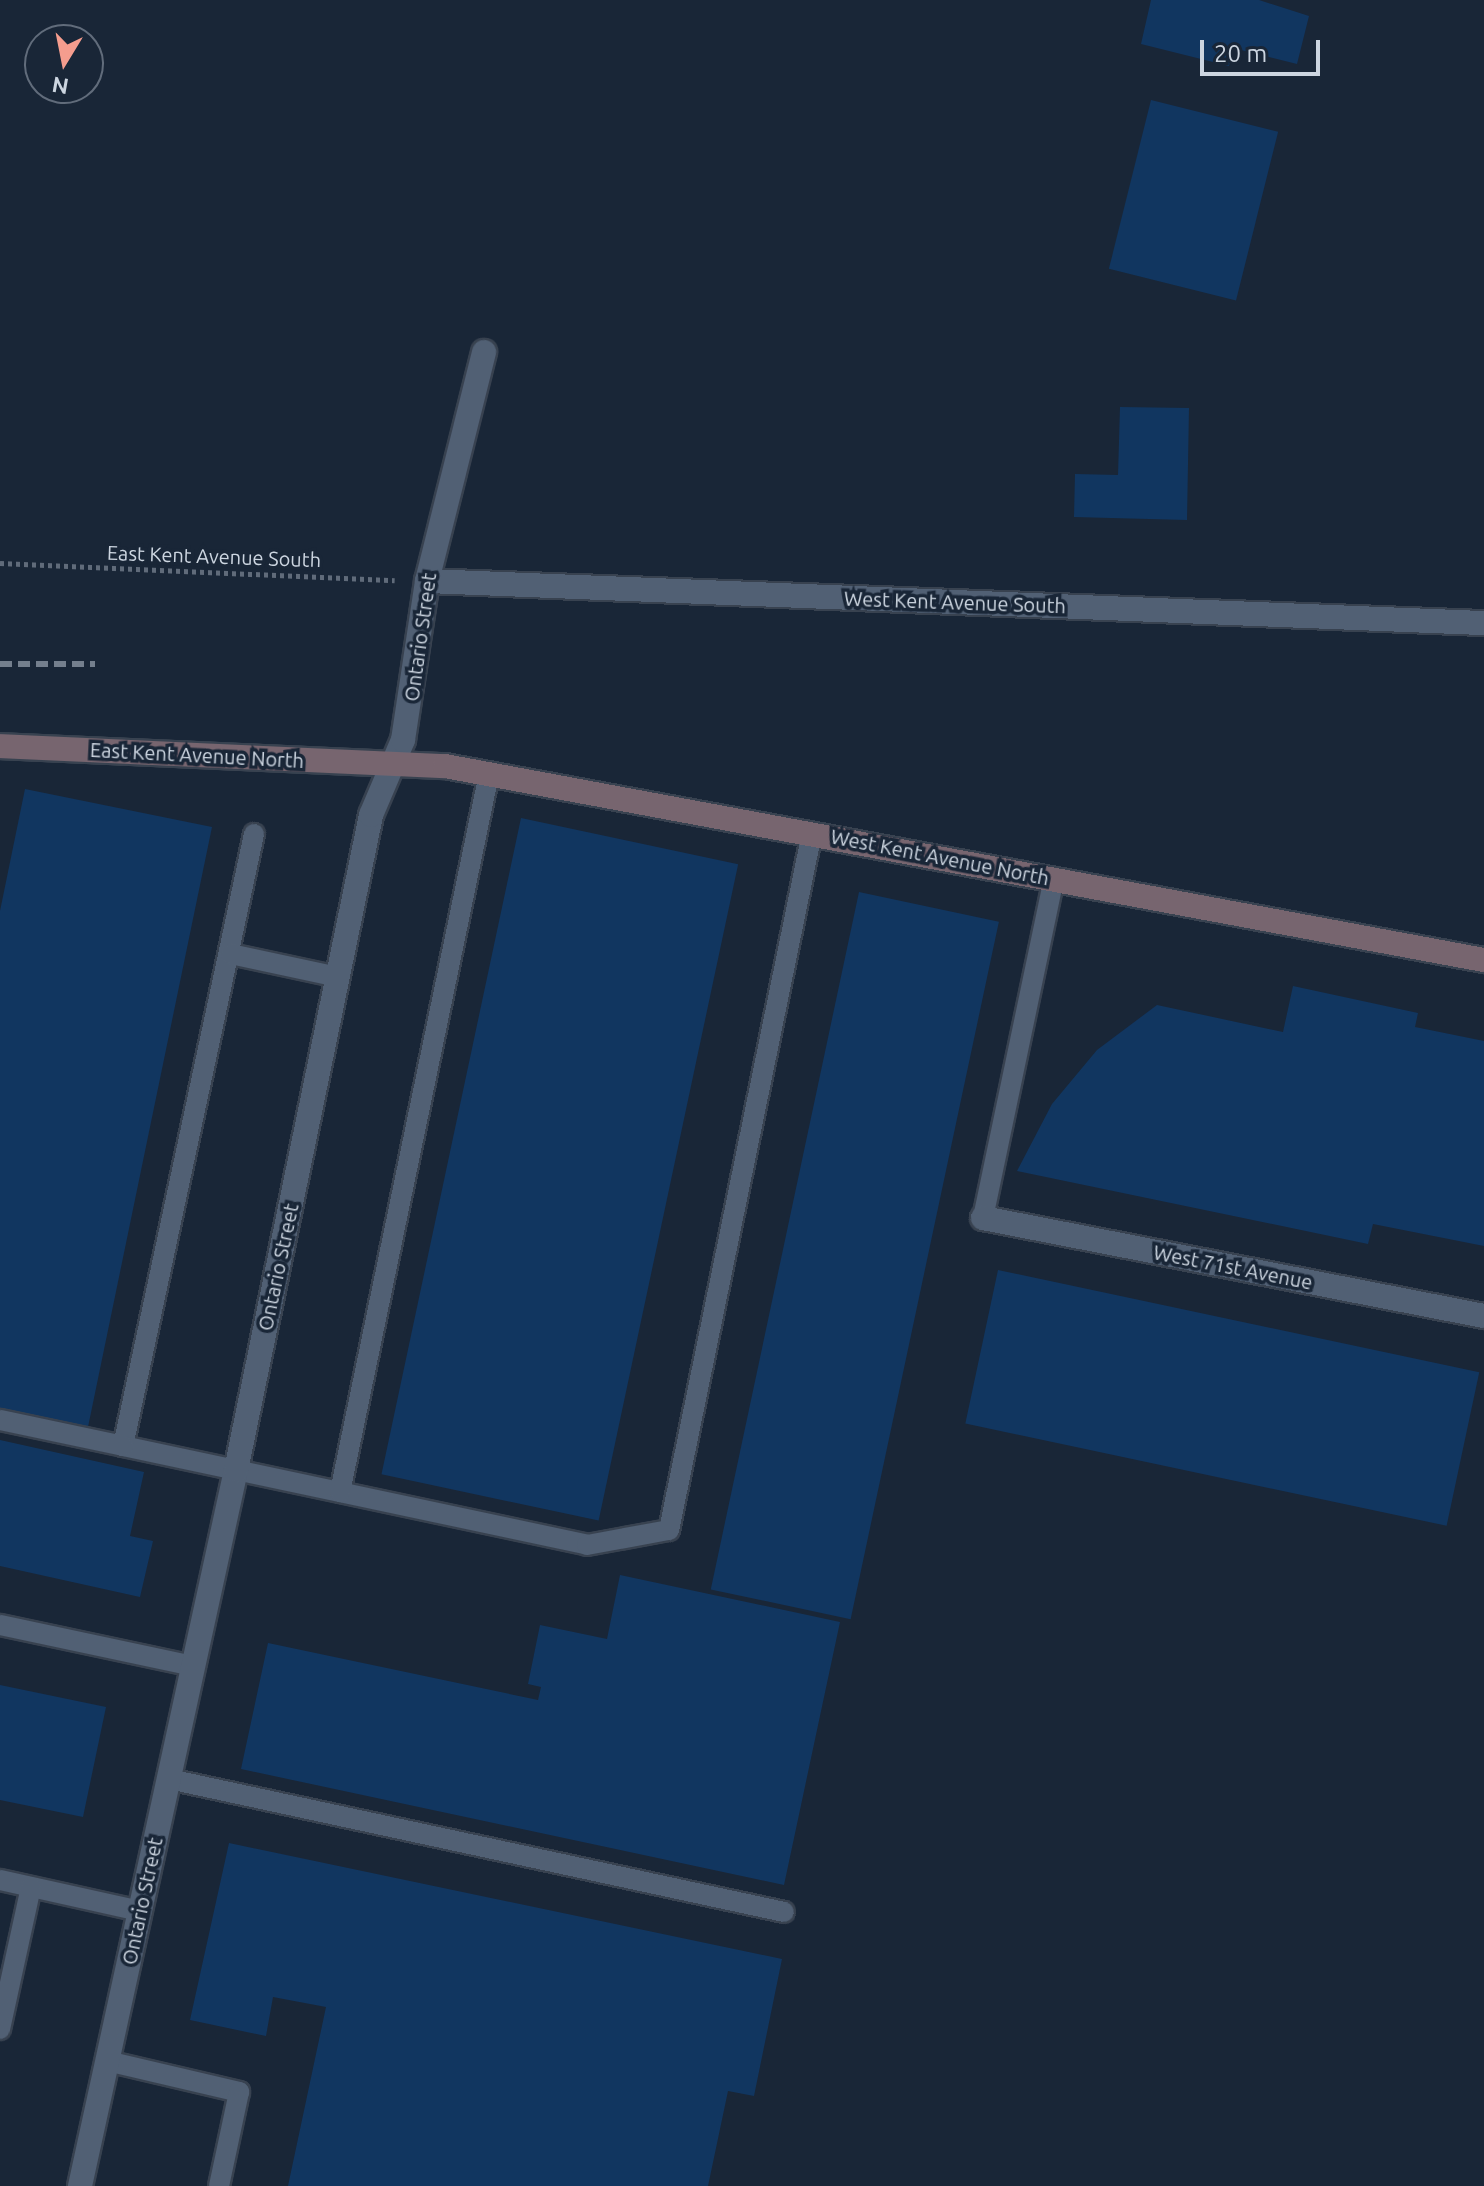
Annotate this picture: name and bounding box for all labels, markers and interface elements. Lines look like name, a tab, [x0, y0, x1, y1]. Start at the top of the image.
north arrow	[24, 24, 104, 104]
scale bar	[1204, 24, 1324, 74]
text: 20 m	[1214, 40, 1267, 67]
text: N	[50, 72, 70, 100]
street label: East Kent Avenue South	[107, 540, 321, 572]
street label: Ontario Street	[399, 571, 441, 703]
street label: West Kent Avenue South	[844, 586, 1066, 618]
street label: East Kent Avenue North	[89, 737, 305, 773]
street label: West Kent Avenue North	[829, 824, 1051, 890]
street label: Ontario Street	[253, 1201, 303, 1333]
street label: West 71st Avenue	[1151, 1240, 1315, 1294]
street label: Ontario Street	[117, 1835, 167, 1967]

